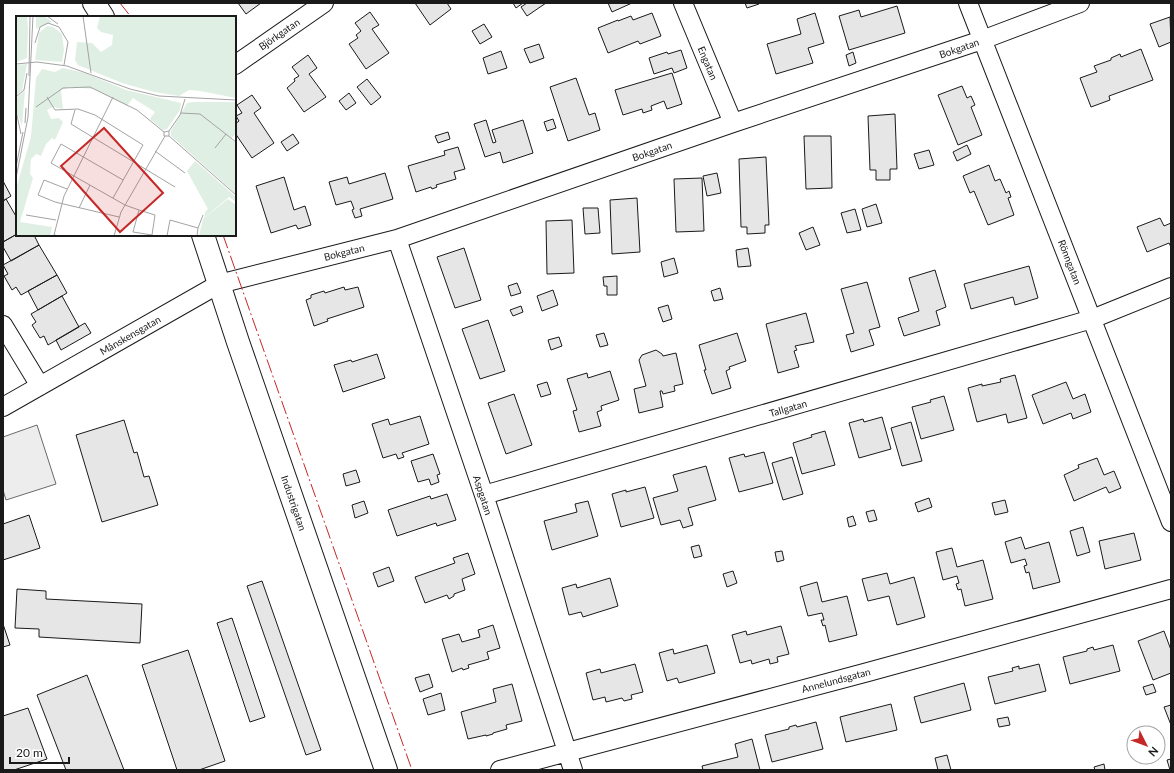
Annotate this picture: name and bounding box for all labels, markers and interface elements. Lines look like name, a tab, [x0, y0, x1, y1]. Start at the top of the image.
street label: Björkgatan	[256, 15, 302, 53]
inset map	[16, 16, 236, 236]
street label: Bokgatan	[937, 36, 981, 60]
street label: Engatan	[696, 44, 720, 82]
street label: Bokgatan	[630, 139, 674, 163]
street label: Rönngatan	[1056, 238, 1084, 286]
street label: Bokgatan	[322, 241, 366, 263]
street label: Månskensgatan	[97, 313, 163, 357]
street label: Tallgatan	[768, 397, 808, 419]
street label: Industrigatan	[279, 474, 309, 532]
street label: Aspgatan	[471, 474, 495, 516]
street label: Annelundsgatan	[800, 665, 872, 695]
north arrow	[1126, 725, 1166, 765]
scale bar	[10, 739, 69, 765]
text: 20 m	[16, 745, 43, 760]
text: N	[1146, 745, 1161, 760]

